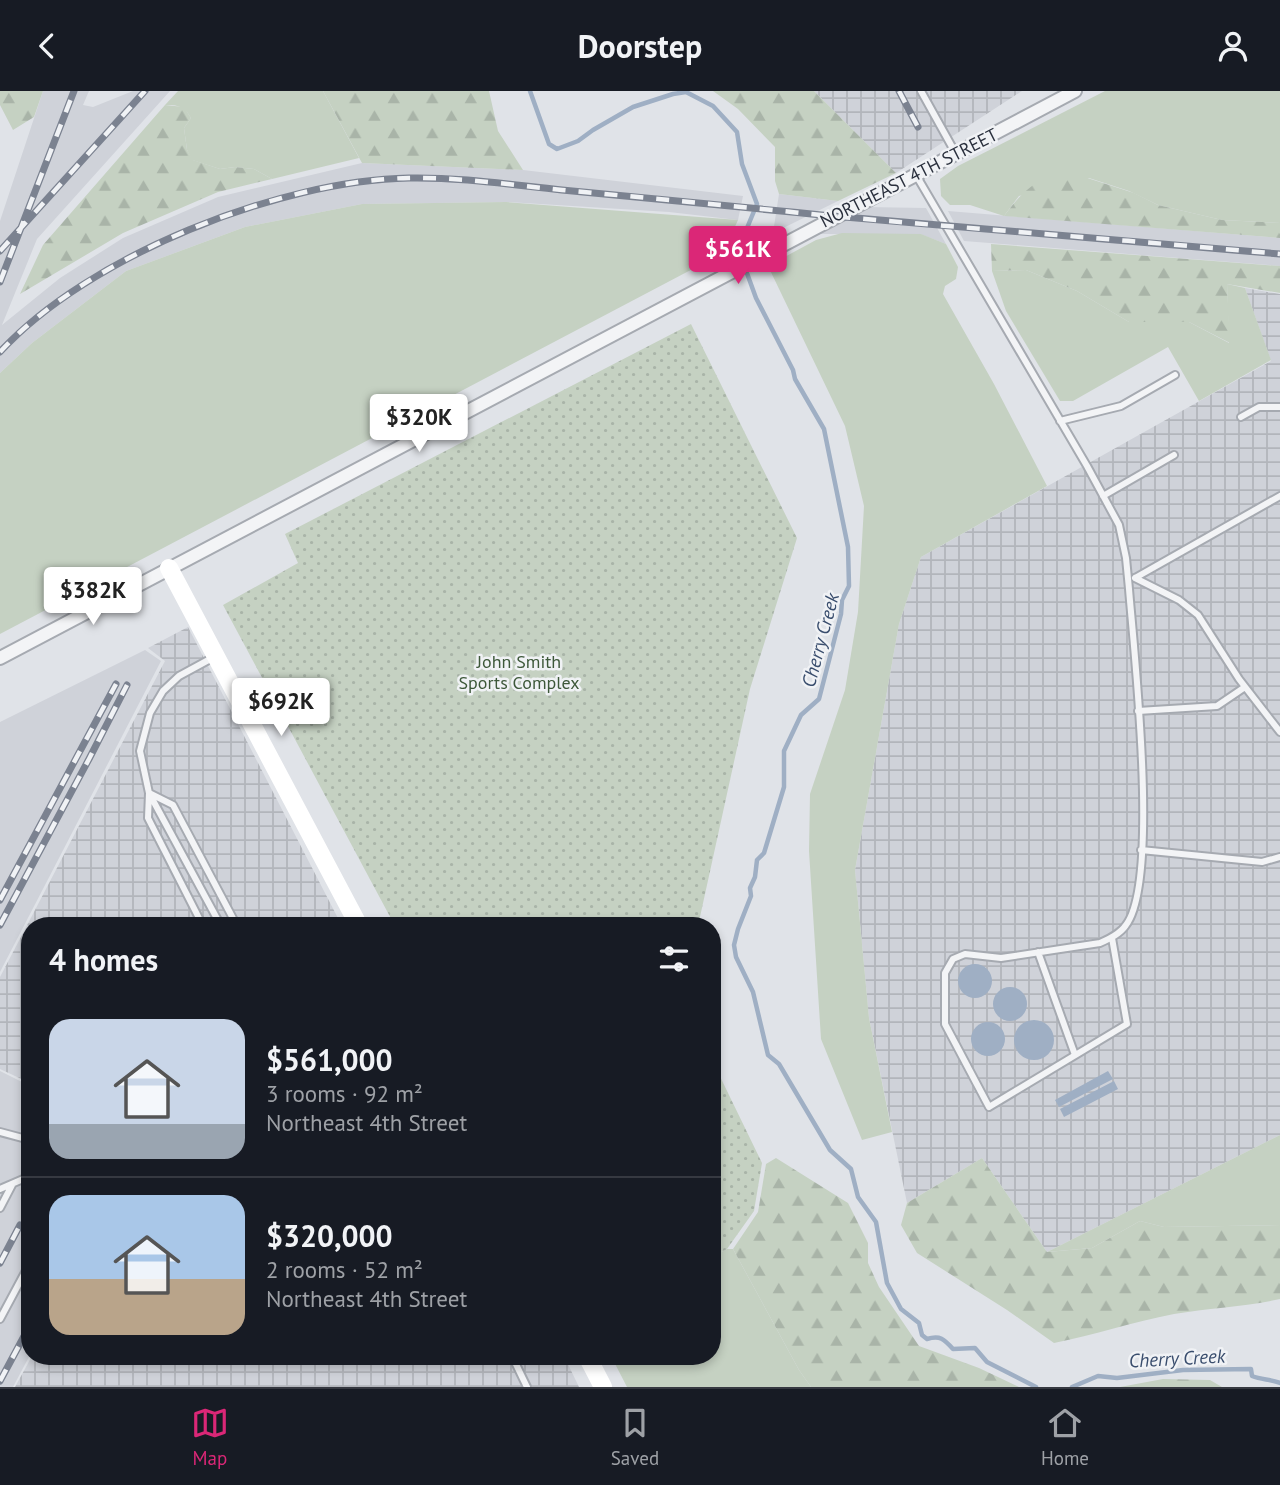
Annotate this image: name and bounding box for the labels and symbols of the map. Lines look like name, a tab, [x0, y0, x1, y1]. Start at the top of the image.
street label: NORTHEAST 4TH STREET	[816, 123, 1001, 232]
pin: $561K	[689, 227, 787, 286]
pin: $320K	[370, 395, 468, 454]
pin: $382K	[44, 567, 142, 627]
water label: Cherry Creek	[796, 589, 844, 690]
park label: John Smith Sports Complex	[459, 650, 580, 694]
pin: $692K	[232, 679, 330, 738]
water label: Cherry Creek	[1128, 1343, 1227, 1373]

